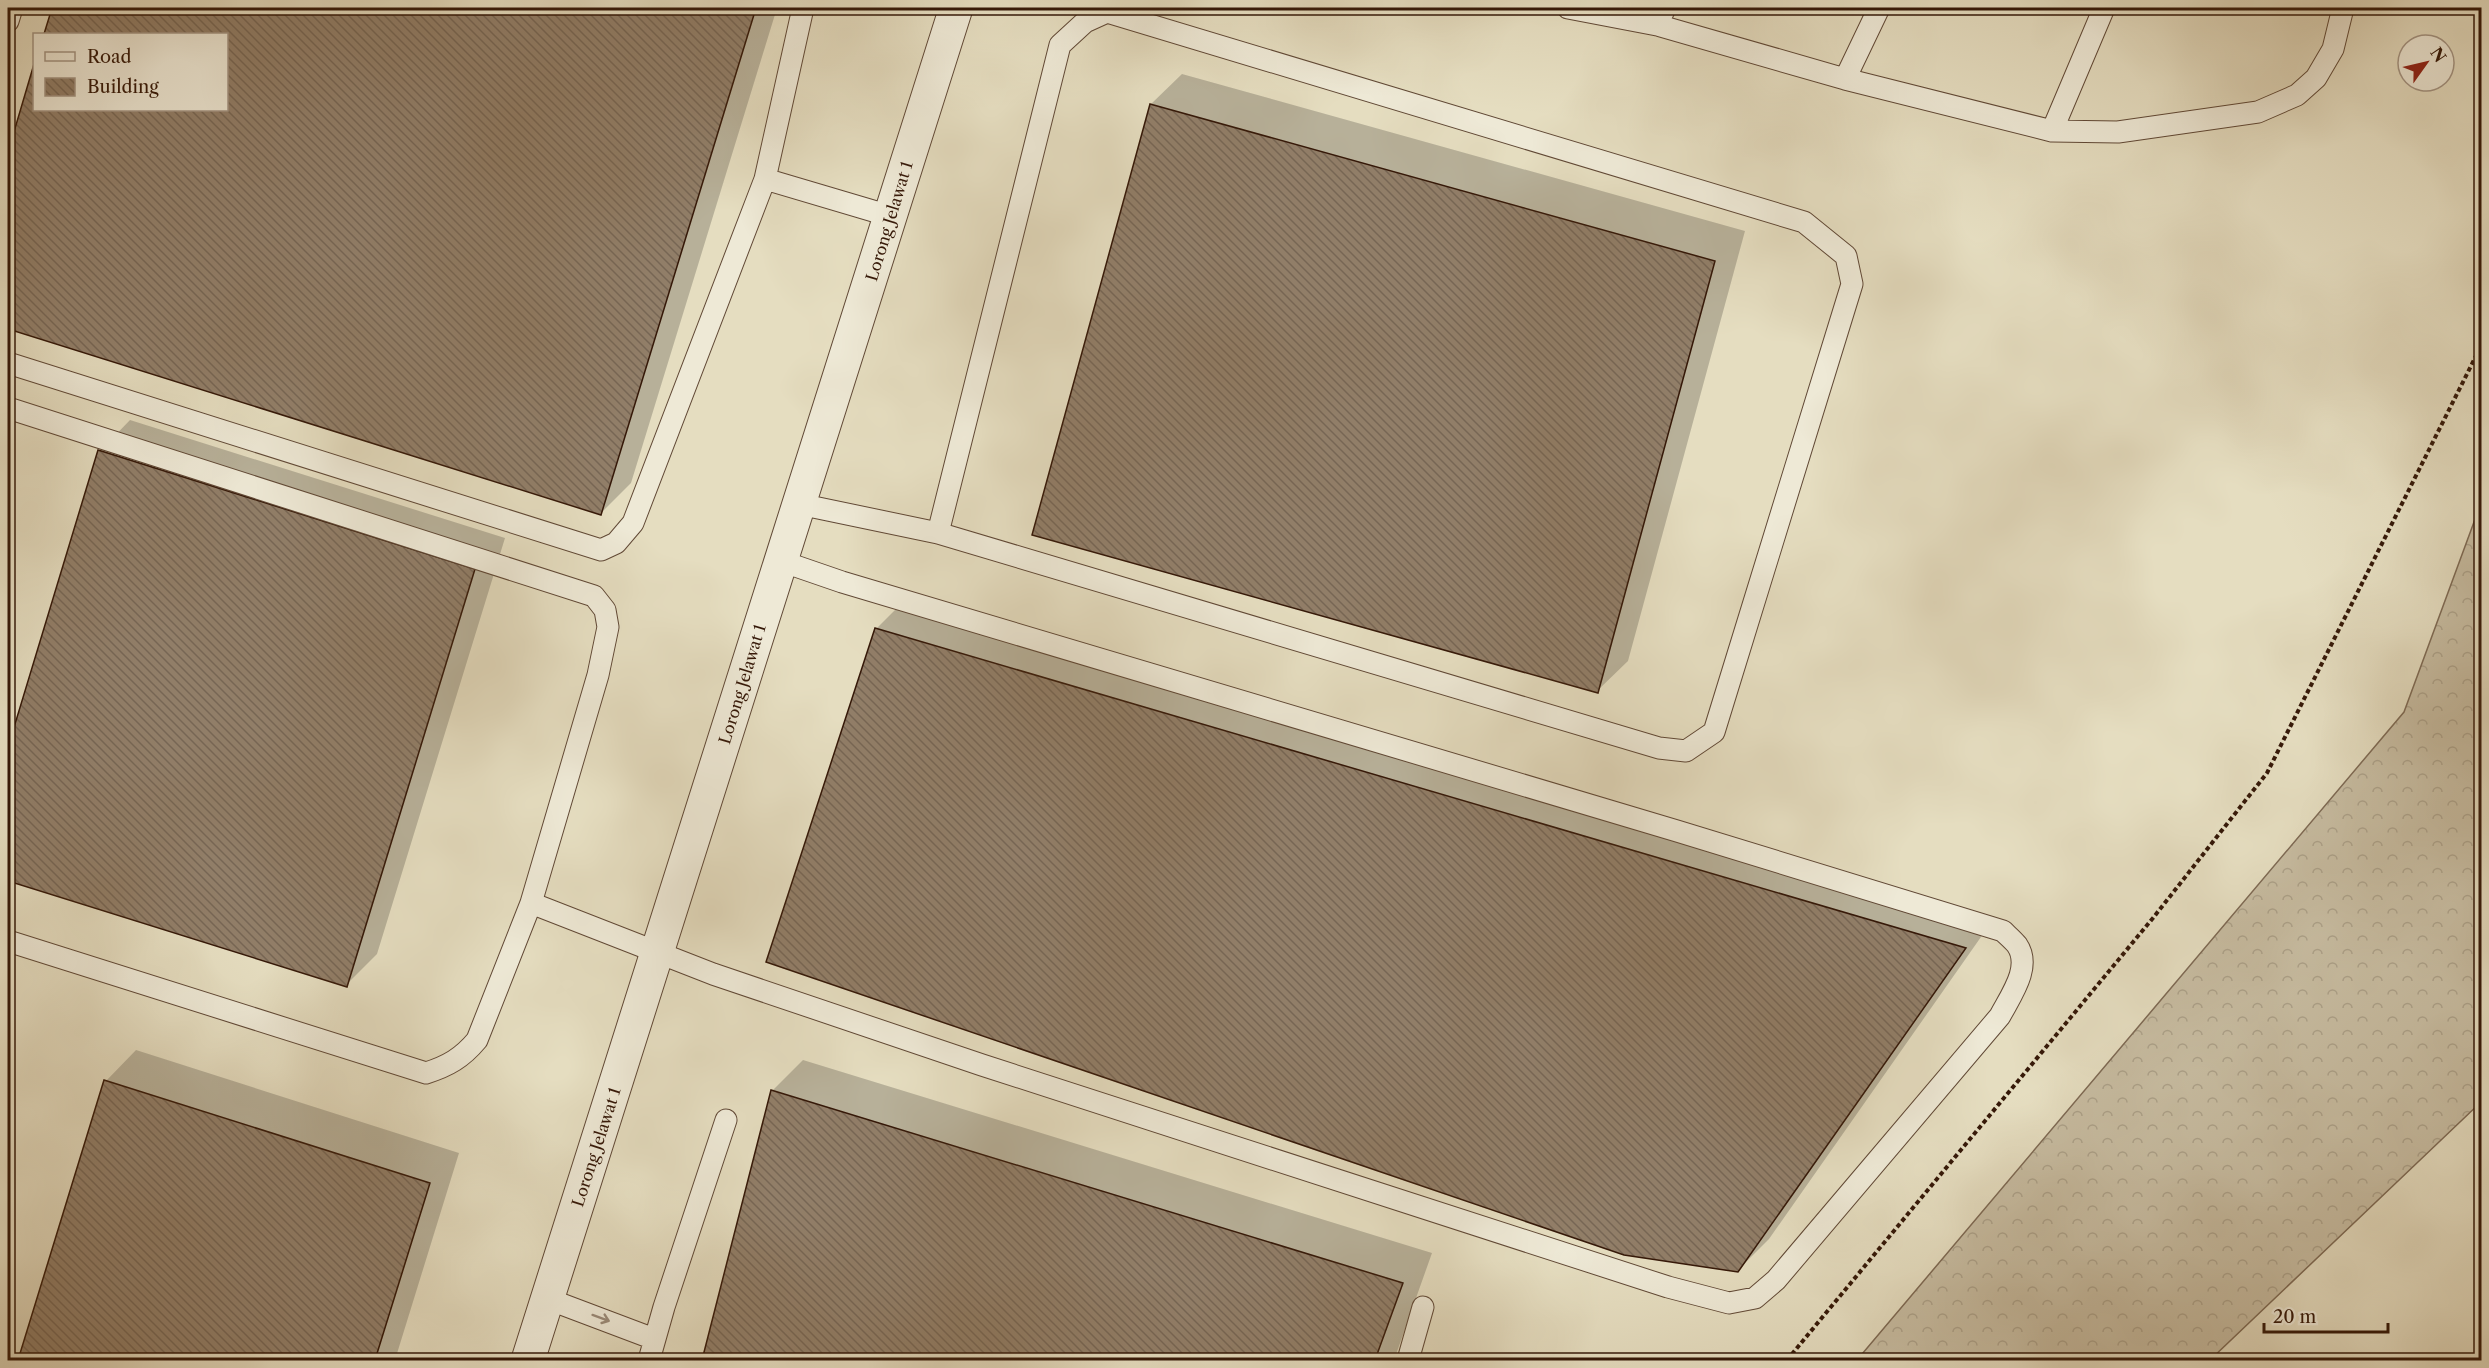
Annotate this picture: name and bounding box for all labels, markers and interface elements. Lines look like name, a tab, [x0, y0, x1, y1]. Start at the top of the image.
legend	[33, 33, 228, 111]
north arrow	[2396, 33, 2456, 93]
text: N	[2426, 43, 2451, 66]
text: Road	[87, 46, 132, 68]
text: Building	[87, 76, 159, 98]
street label: Lorong Jelawat 1	[861, 158, 917, 283]
street label: Lorong Jelawat 1	[714, 621, 770, 746]
street label: Lorong Jelawat 1	[567, 1084, 625, 1209]
scale bar	[2264, 1296, 2388, 1334]
text: 20 m	[2273, 1306, 2317, 1328]
one-way arrow	[592, 1314, 610, 1325]

